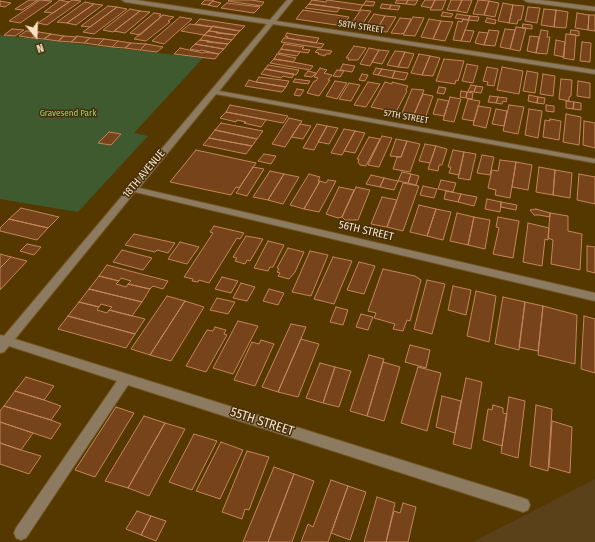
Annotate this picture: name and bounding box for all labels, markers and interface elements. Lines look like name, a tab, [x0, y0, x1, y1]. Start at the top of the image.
north arrow	[16, 16, 56, 56]
street label: 58TH STREET	[337, 18, 385, 36]
text: N	[35, 41, 45, 55]
park label: Gravesend Park	[40, 108, 96, 118]
street label: 57TH STREET	[383, 108, 429, 126]
street label: 18TH AVENUE	[120, 147, 168, 201]
street label: 56TH STREET	[337, 218, 395, 244]
street label: 55TH STREET	[228, 404, 296, 440]

